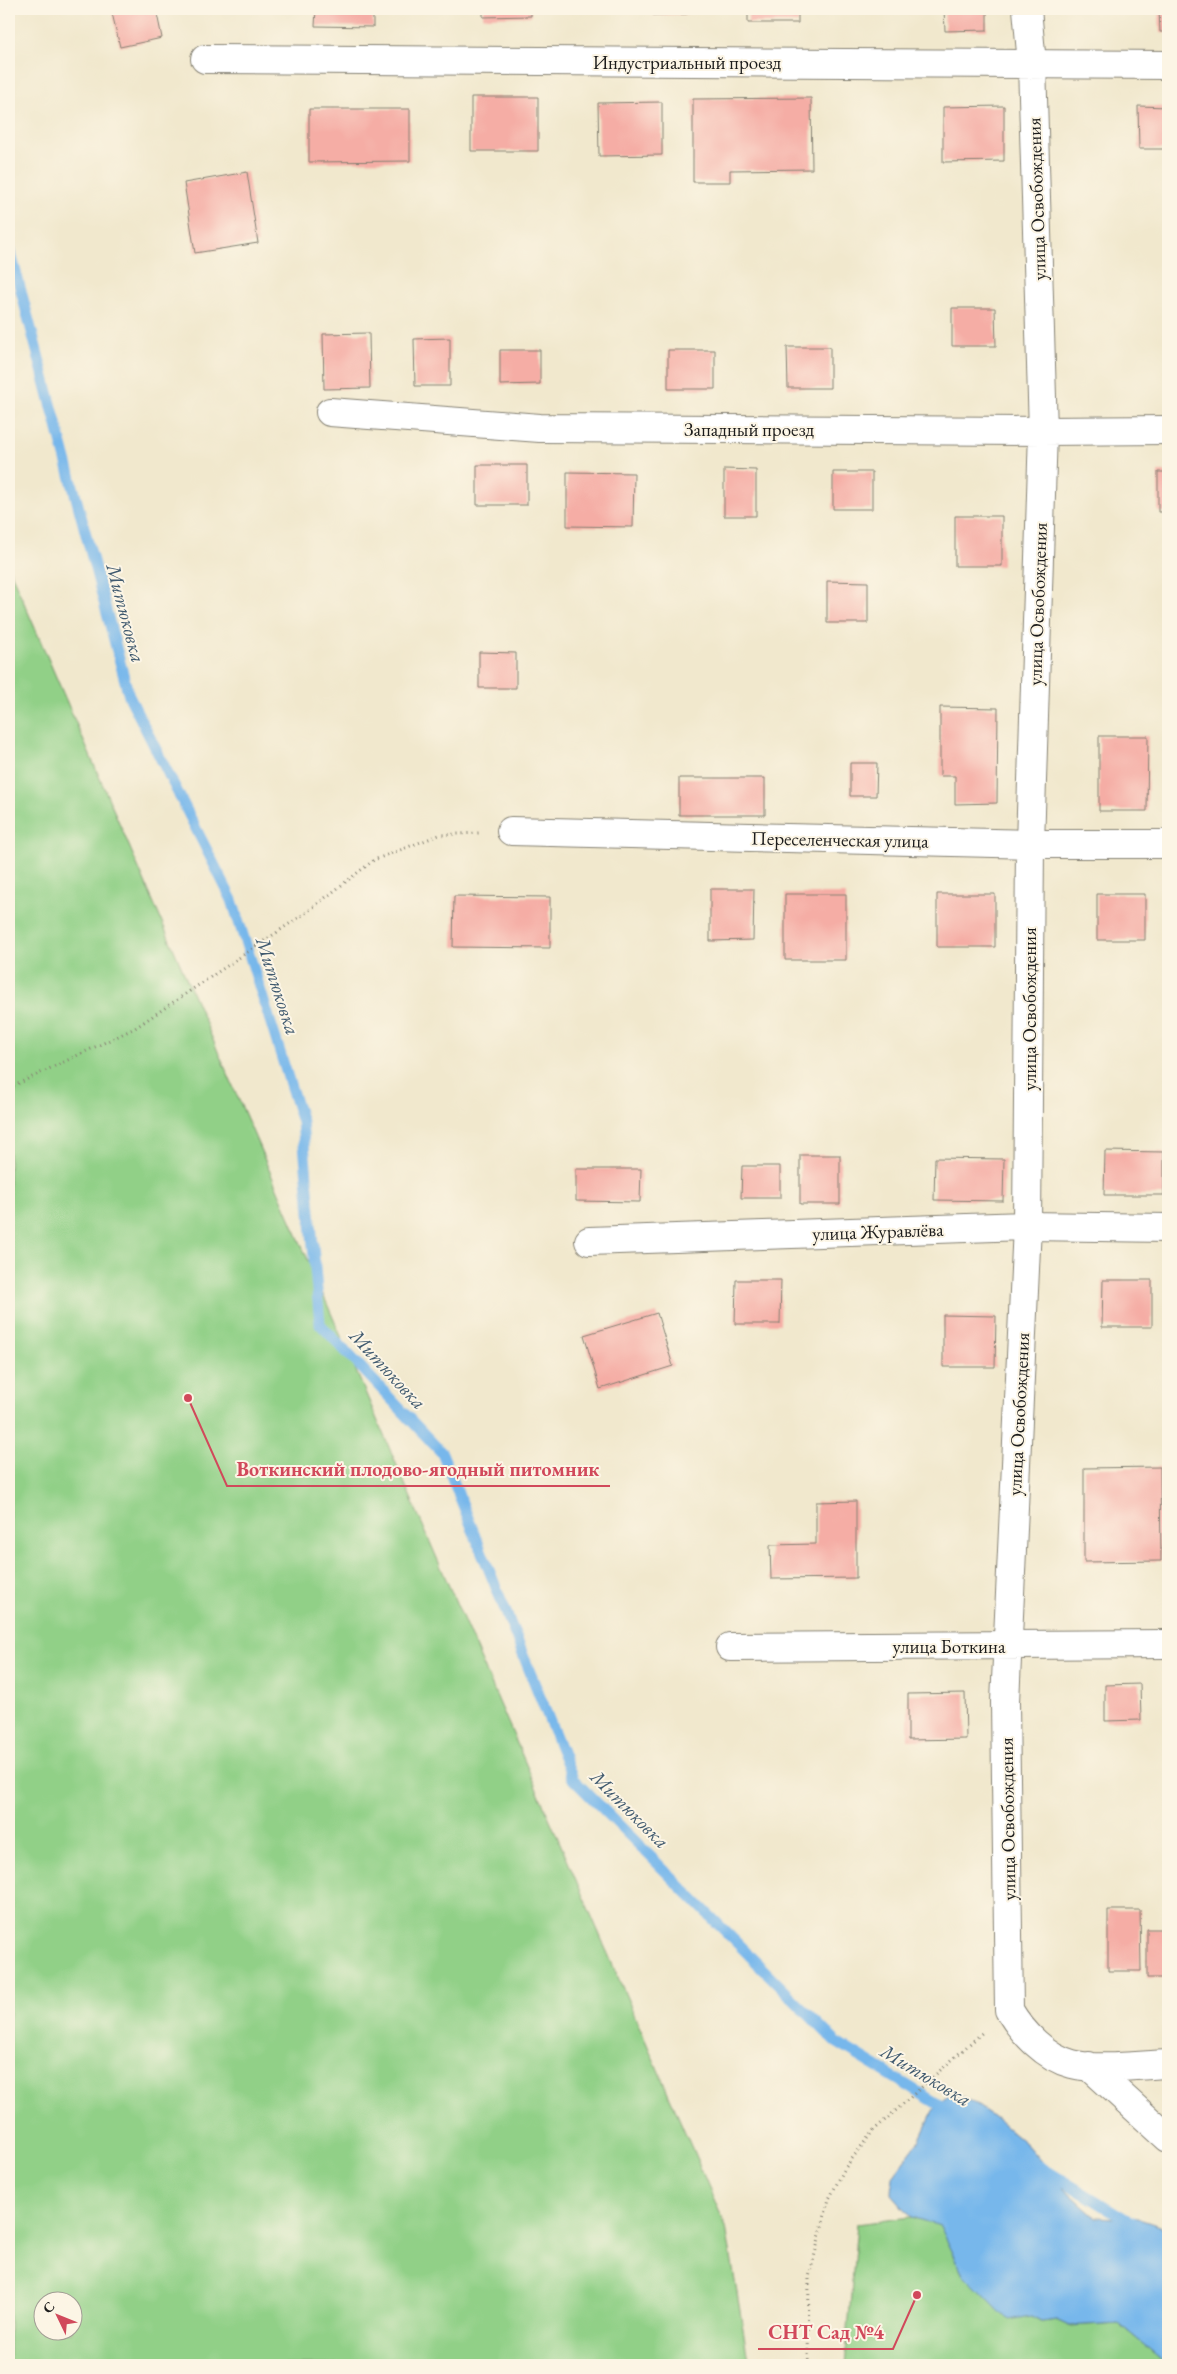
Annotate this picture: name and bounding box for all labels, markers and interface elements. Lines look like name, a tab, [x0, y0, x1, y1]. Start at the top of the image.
street label: Индустриальный проезд	[593, 50, 782, 75]
street label: улица Освобождения	[1021, 116, 1052, 281]
street label: Западный проезд	[684, 417, 814, 442]
street label: улица Освобождения	[1022, 521, 1053, 686]
water label: Митюковка	[100, 560, 152, 665]
street label: Переселенческая улица	[751, 825, 929, 854]
street label: улица Освобождения	[1017, 927, 1042, 1091]
water label: Митюковка	[250, 933, 306, 1038]
street label: улица Журавлёва	[812, 1217, 945, 1246]
water label: Митюковка	[343, 1322, 432, 1415]
street label: улица Освобождения	[1002, 1331, 1035, 1496]
callout: Воткинский плодово-ягодный питомник	[227, 1451, 610, 1486]
text: Воткинский плодово-ягодный питомник	[237, 1456, 599, 1482]
street label: улица Боткина	[892, 1634, 1006, 1659]
street label: улица Освобождения	[994, 1737, 1021, 1901]
water label: Митюковка	[584, 1763, 675, 1854]
water label: Митюковка	[875, 2037, 976, 2112]
north arrow	[32, 2292, 82, 2342]
text: С	[39, 2297, 59, 2317]
callout: СНТ Сад №4	[758, 2314, 893, 2349]
text: СНТ Сад №4	[768, 2319, 884, 2345]

